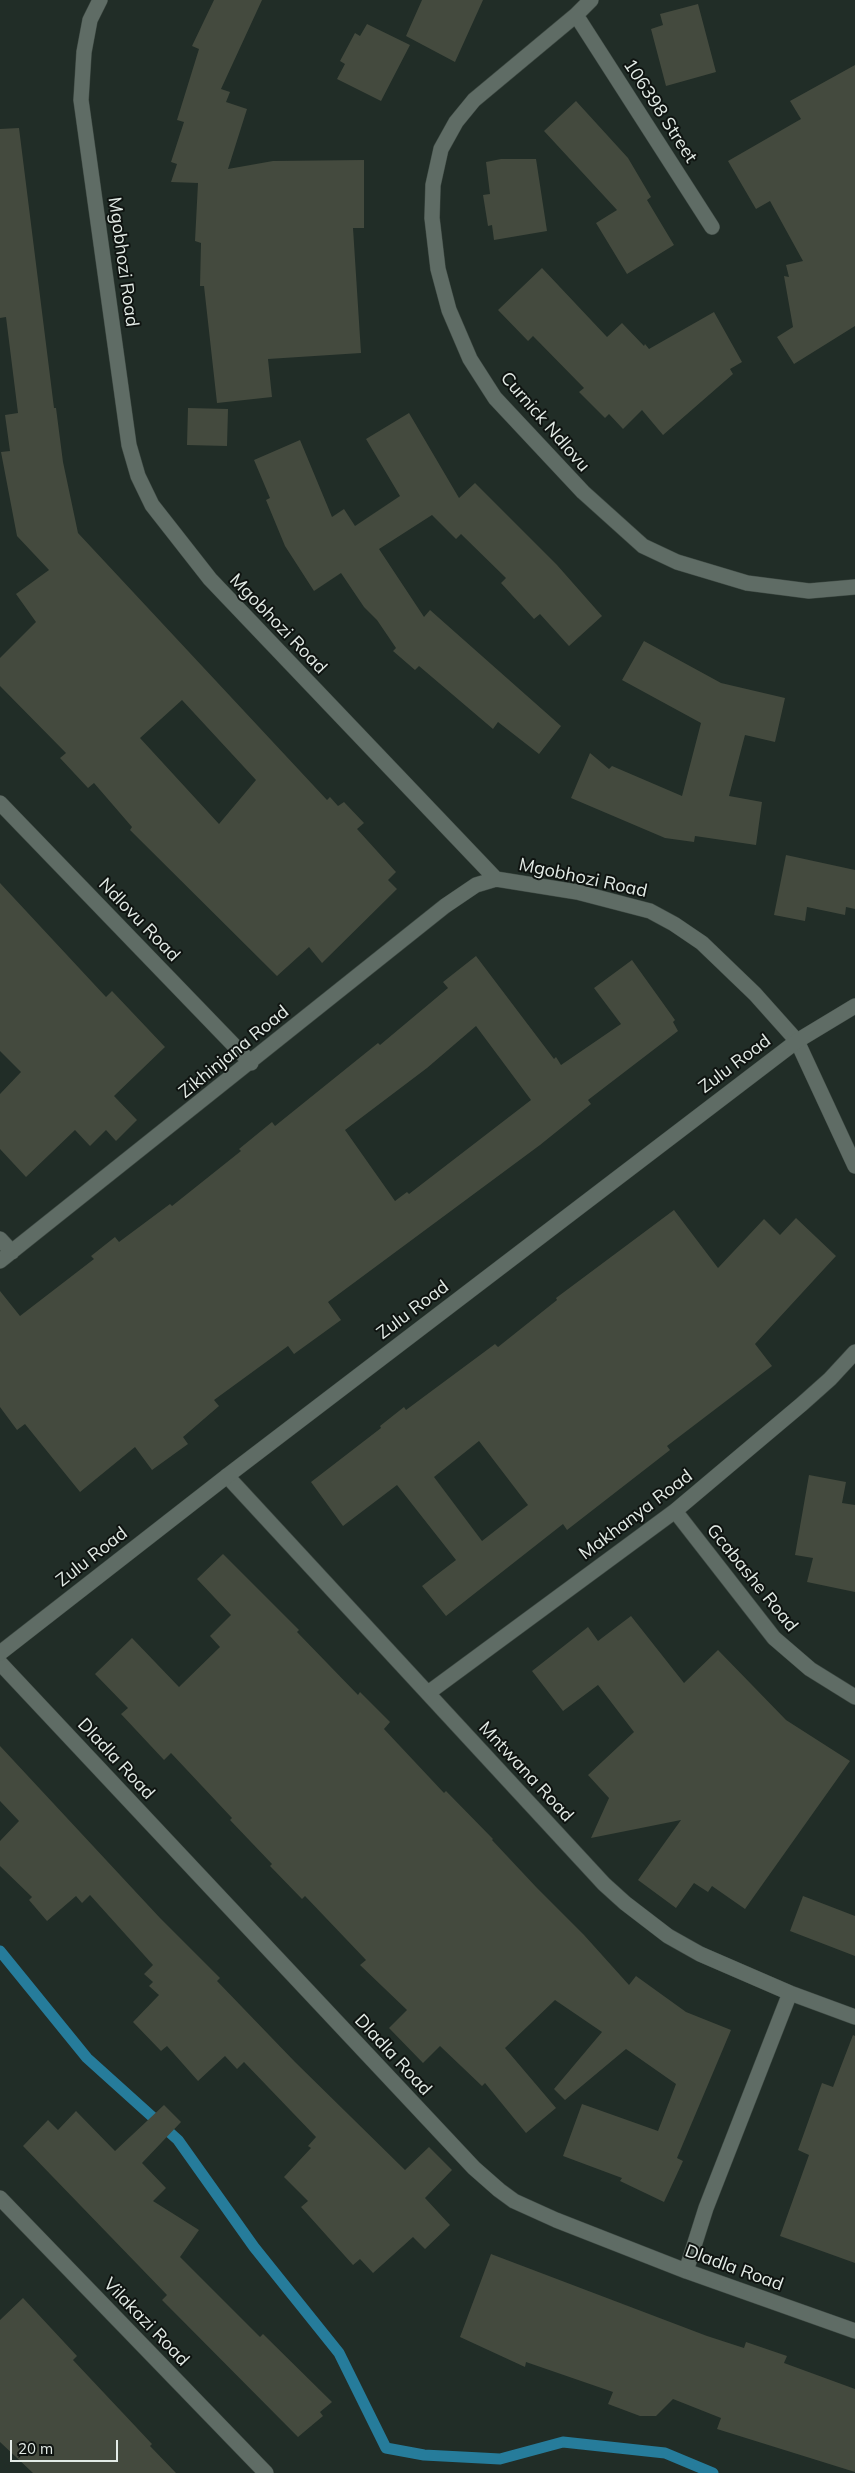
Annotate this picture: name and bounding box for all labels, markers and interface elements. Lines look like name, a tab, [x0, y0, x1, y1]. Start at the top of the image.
street label: 106398 Street	[618, 55, 702, 167]
street label: Mgobhozi Road	[103, 196, 143, 328]
street label: Curnick Ndlovu	[496, 368, 594, 476]
street label: Mgobhozi Road	[225, 570, 331, 678]
street label: Mgobhozi Road	[517, 854, 649, 902]
street label: Ndlovu Road	[94, 874, 184, 966]
street label: Zikhinjana Road	[175, 1001, 293, 1103]
street label: Zulu Road	[695, 1030, 775, 1098]
street label: Zulu Road	[373, 1276, 453, 1344]
street label: Makhanya Road	[575, 1465, 697, 1565]
street label: Gcabashe Road	[702, 1520, 802, 1636]
street label: Zulu Road	[52, 1522, 132, 1592]
street label: Dladla Road	[73, 1714, 159, 1804]
street label: Mntwana Road	[474, 1718, 578, 1826]
street label: Dladla Road	[350, 2010, 436, 2100]
street label: Dladla Road	[682, 2240, 786, 2296]
street label: Vilakazi Road	[99, 2273, 193, 2371]
scale bar	[12, 2430, 120, 2462]
text: 20 m	[18, 2439, 53, 2458]

